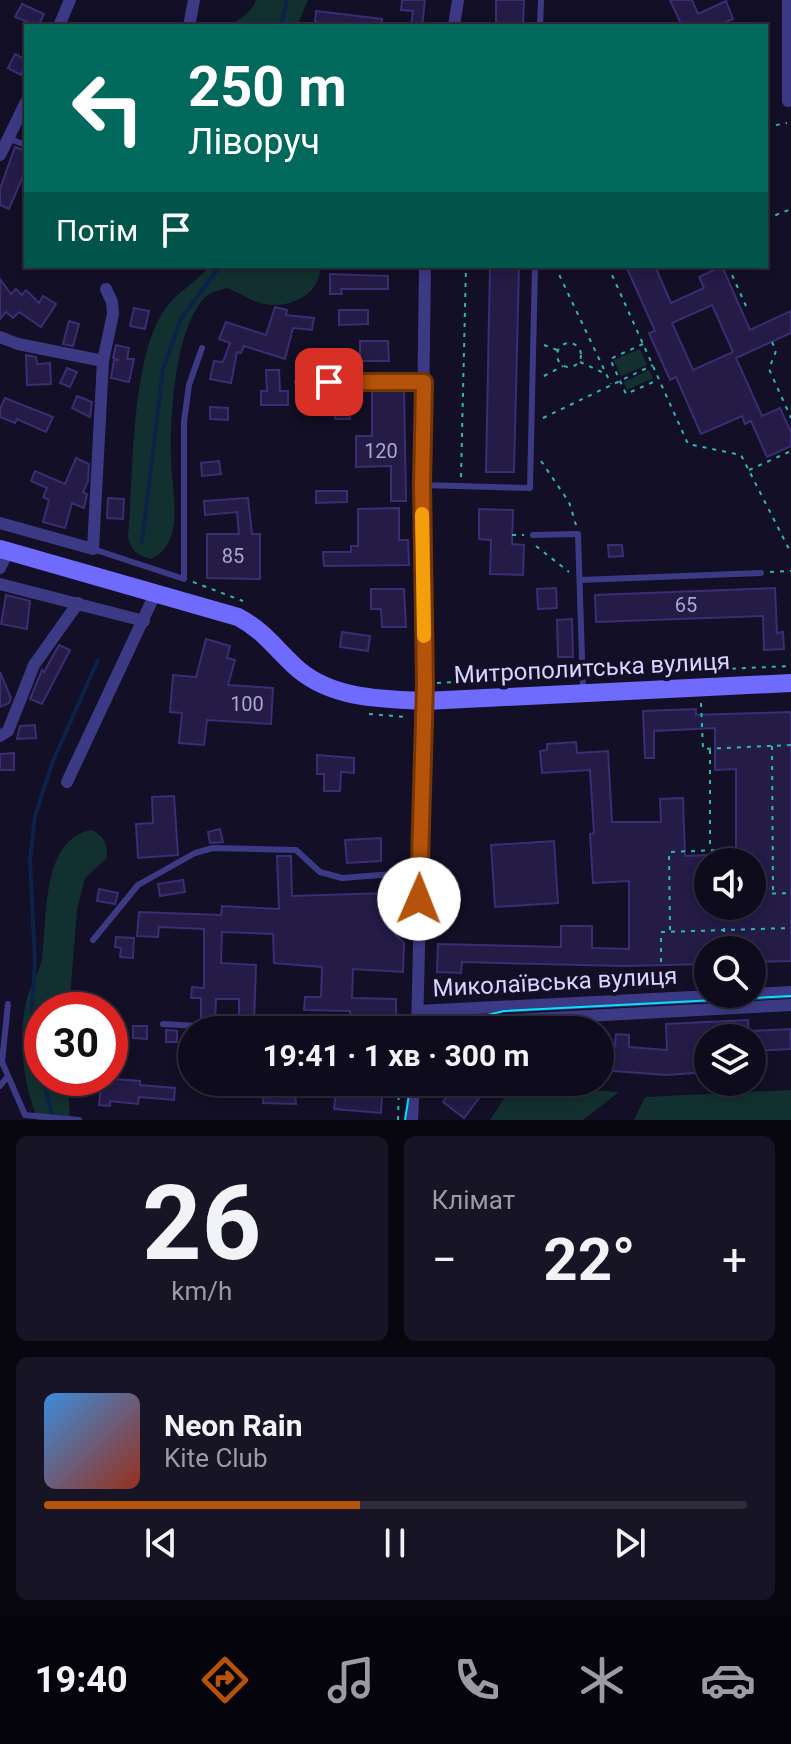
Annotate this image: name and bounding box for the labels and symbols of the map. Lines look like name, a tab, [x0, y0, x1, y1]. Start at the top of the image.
pin	[295, 348, 363, 416]
house number: 120	[364, 439, 398, 463]
house number: 85	[222, 544, 244, 568]
house number: 65	[675, 593, 697, 617]
street label: Митрополитська вулиця	[453, 647, 731, 689]
house number: 100	[230, 692, 264, 716]
position arrow	[377, 857, 461, 941]
street label: Миколаївська вулиця	[432, 962, 678, 1002]
speed limit sign: 30	[24, 992, 128, 1096]

